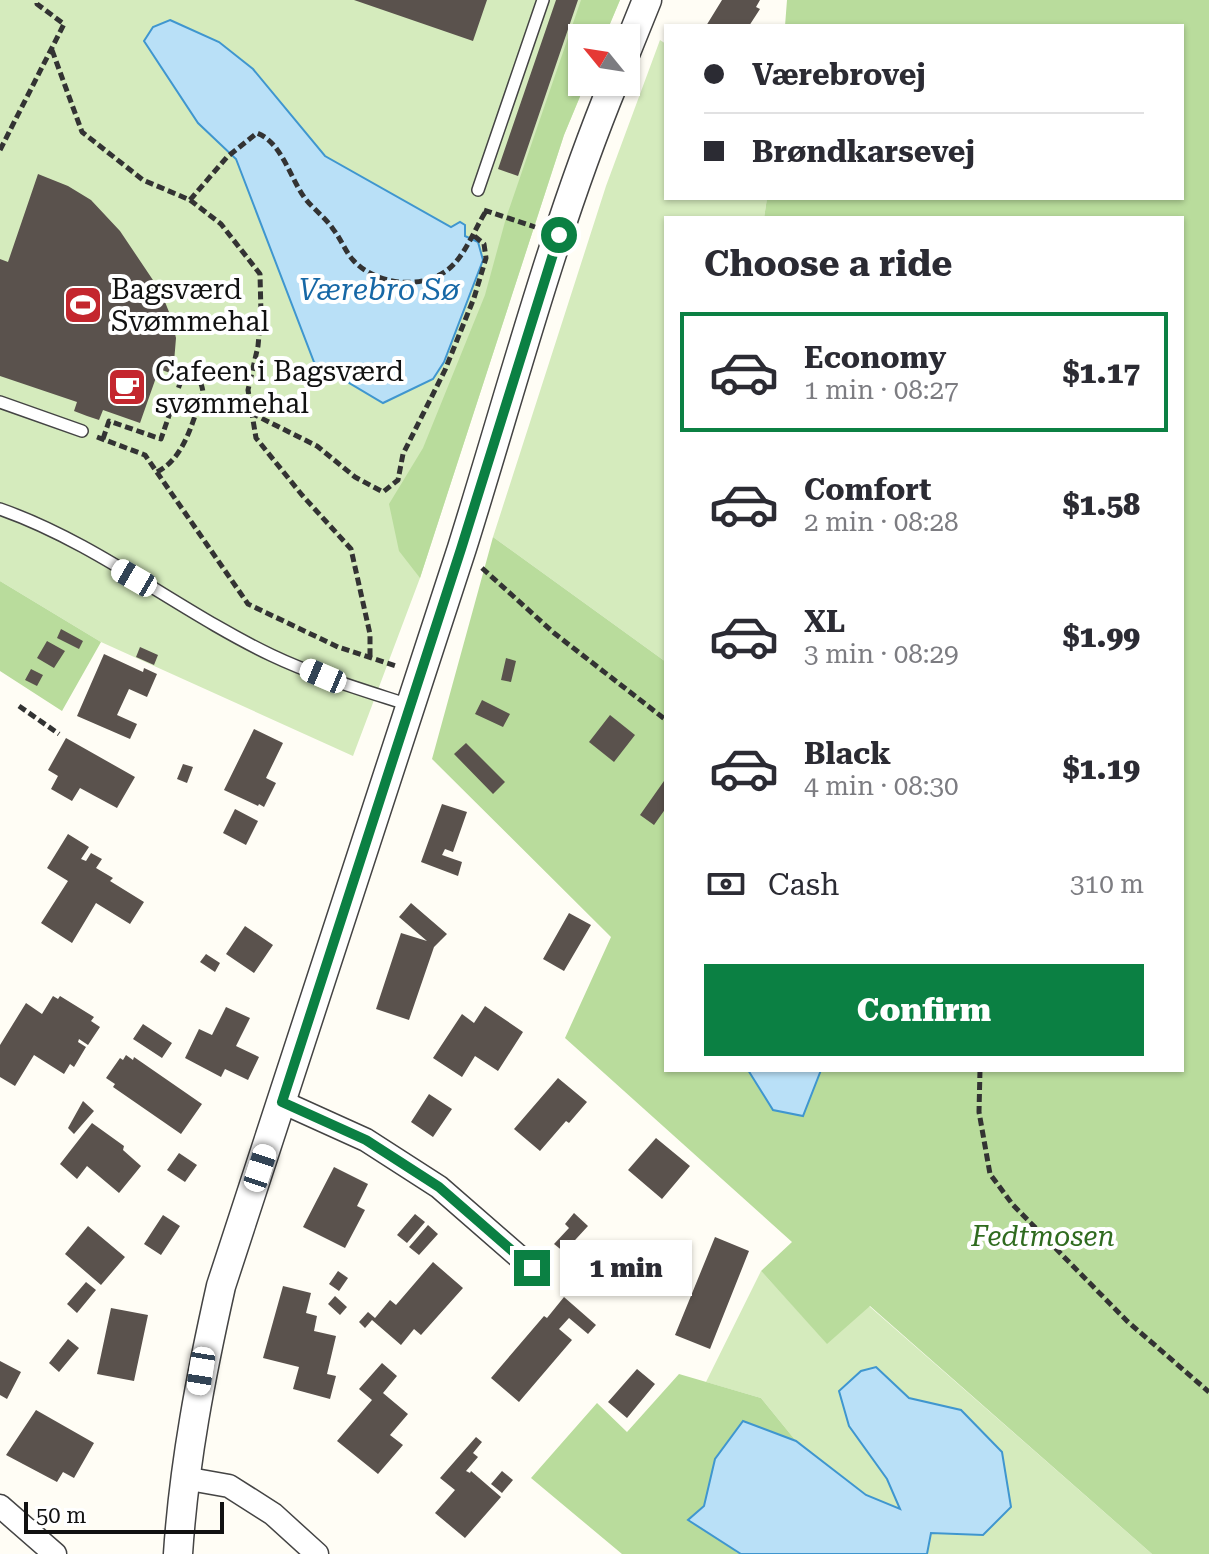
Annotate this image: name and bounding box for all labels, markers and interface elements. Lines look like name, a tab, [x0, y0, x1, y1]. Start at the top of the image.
north arrow	[568, 24, 640, 96]
map controls	[568, 24, 640, 96]
text: Værebrovej	[752, 57, 926, 92]
text: Brøndkarsevej	[752, 134, 975, 169]
route start	[541, 217, 577, 253]
text: Choose a ride	[704, 243, 952, 285]
water label: Værebro Sø	[299, 272, 461, 307]
place label: Bagsværd Svømmehal	[111, 273, 269, 338]
sports icon: Bagsværd Svømmehal	[62, 284, 104, 326]
icon: car	[708, 336, 780, 408]
text: Economy	[804, 340, 946, 375]
place label: Cafeen i Bagsværd svømmehal	[155, 355, 404, 420]
text: $1.17	[1063, 355, 1140, 390]
cafe icon: Cafeen i Bagsværd svømmehal	[106, 366, 148, 408]
text: 1 min · 08:27	[804, 375, 959, 405]
icon: car	[708, 468, 780, 540]
text: Comfort	[804, 472, 931, 507]
text: $1.58	[1063, 487, 1140, 522]
text: 2 min · 08:28	[804, 507, 959, 537]
car	[107, 556, 161, 600]
icon: car	[708, 600, 780, 672]
text: XL	[804, 604, 845, 639]
text: $1.99	[1063, 619, 1140, 654]
text: 3 min · 08:29	[804, 639, 959, 669]
car	[296, 656, 350, 696]
icon: car	[708, 732, 780, 804]
text: Black	[804, 736, 891, 771]
text: $1.19	[1063, 751, 1140, 786]
text: 4 min · 08:30	[804, 771, 959, 801]
icon: cash	[704, 862, 748, 906]
text: Cash	[768, 867, 839, 902]
text: 310 m	[1070, 869, 1144, 899]
button: Confirm	[704, 964, 1144, 1056]
car	[241, 1141, 279, 1195]
park label: Fedtmosen	[970, 1220, 1115, 1253]
callout: 1 min	[560, 1240, 692, 1296]
route end	[514, 1250, 550, 1286]
text: 1 min	[589, 1253, 663, 1283]
car	[185, 1345, 217, 1397]
scale bar	[24, 1498, 224, 1534]
text: 50 m	[36, 1503, 86, 1528]

